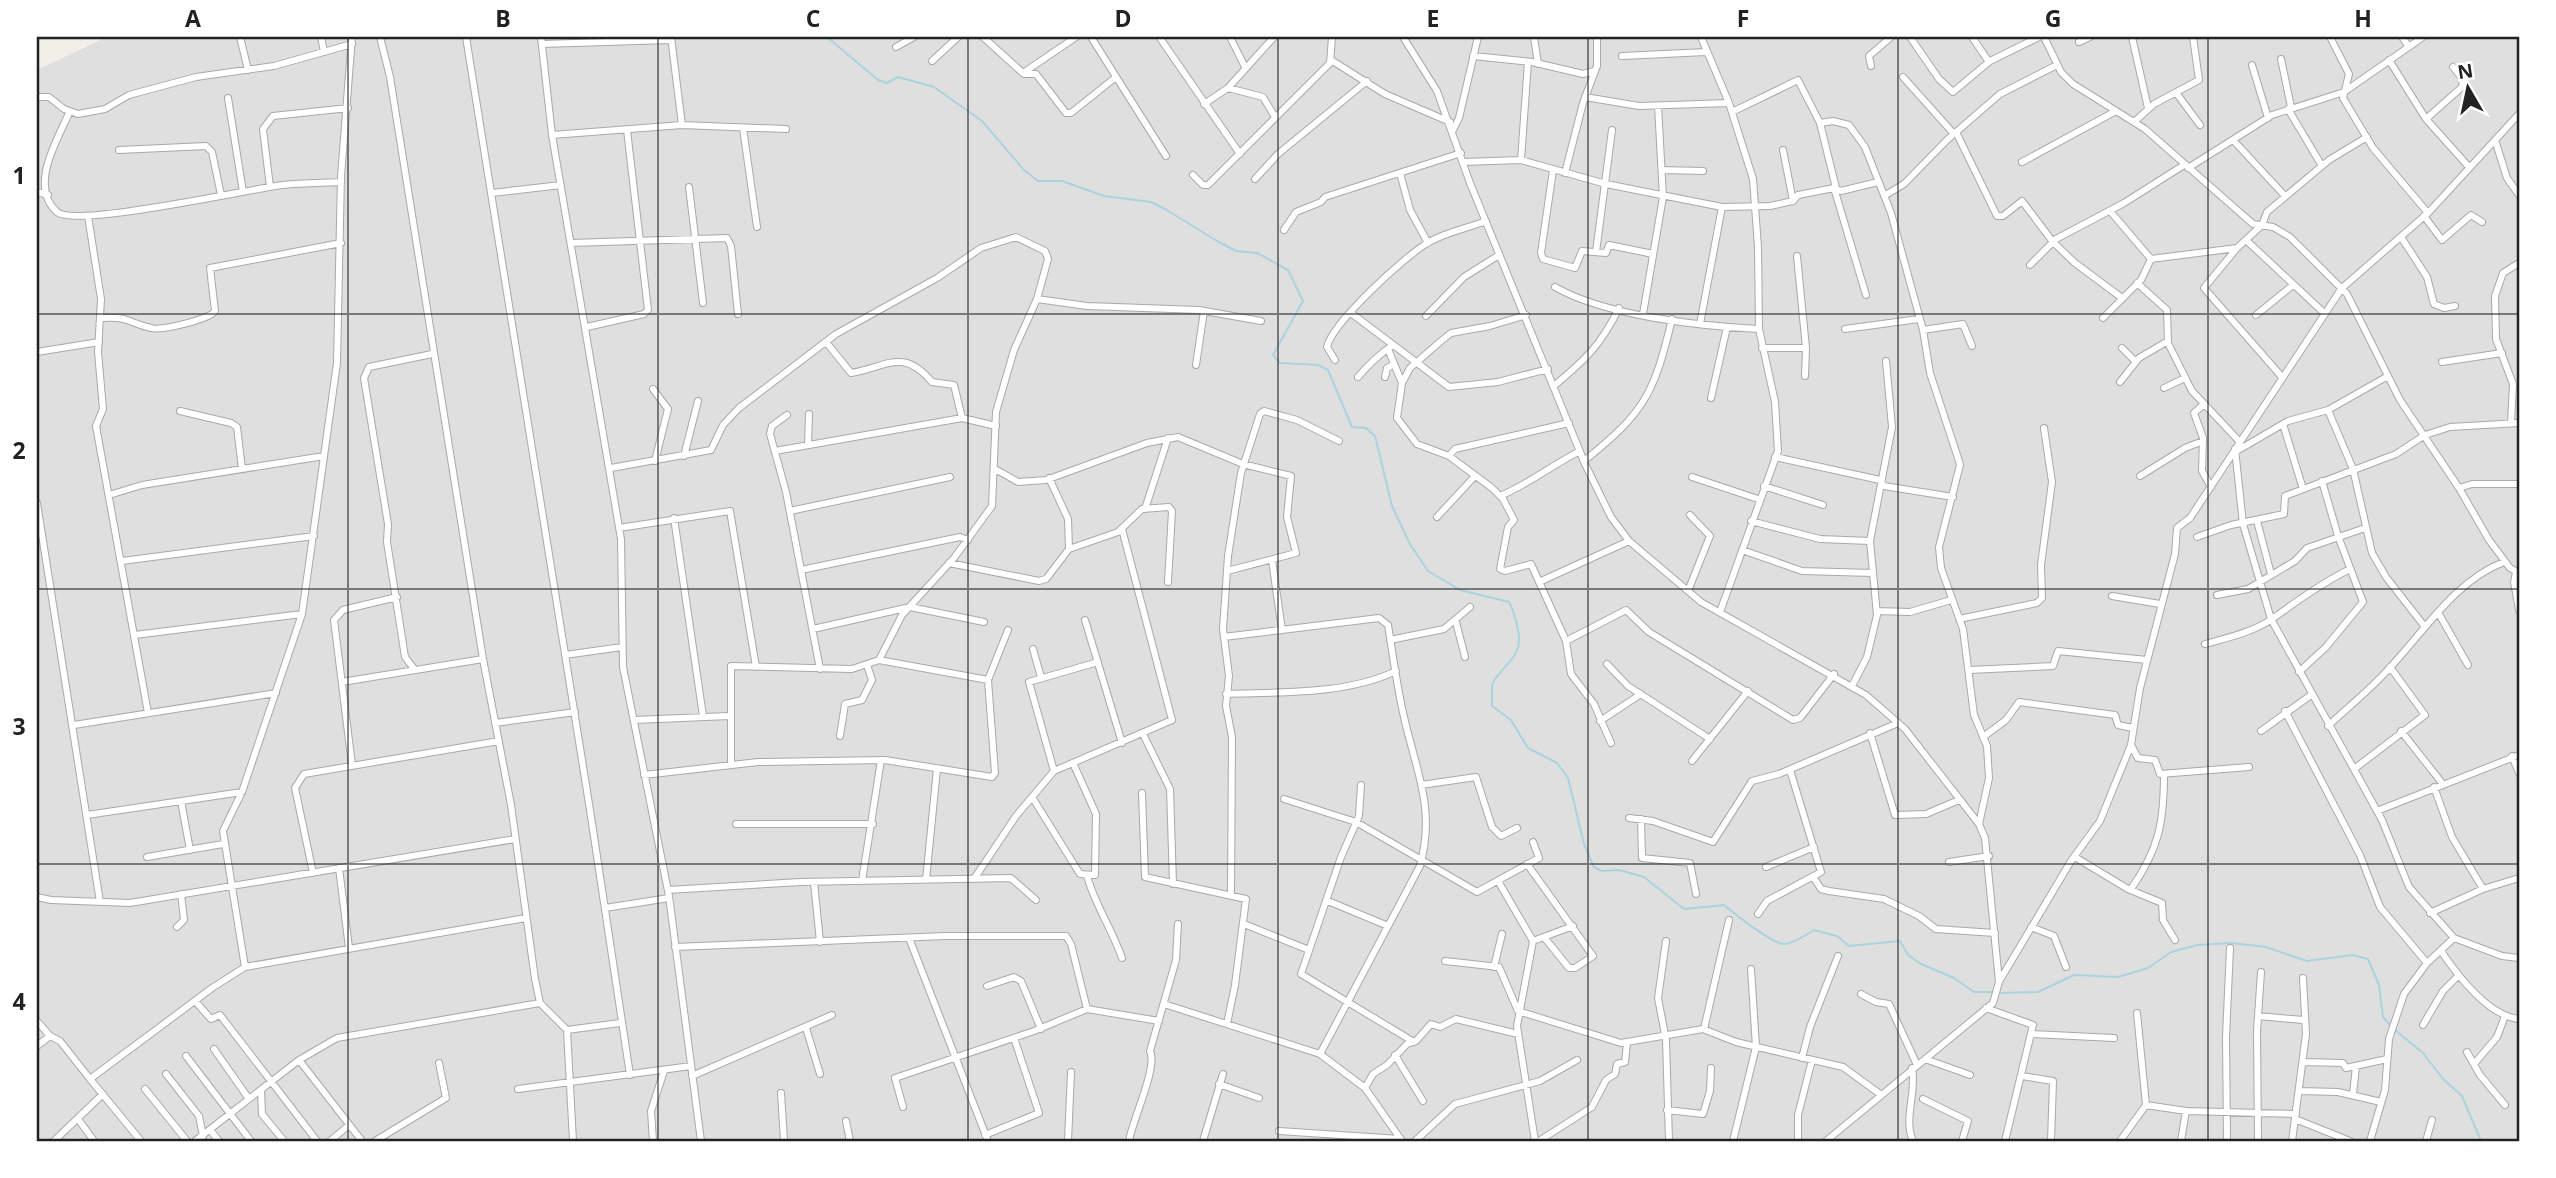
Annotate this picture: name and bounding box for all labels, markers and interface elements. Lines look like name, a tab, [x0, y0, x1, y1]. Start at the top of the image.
text: A	[185, 2, 201, 34]
text: B	[495, 2, 511, 34]
text: C	[806, 2, 820, 34]
text: D	[1114, 2, 1132, 34]
text: E	[1427, 2, 1439, 34]
text: F	[1737, 2, 1749, 34]
text: G	[2045, 2, 2061, 34]
text: H	[2354, 2, 2372, 34]
north arrow	[2434, 52, 2504, 122]
text: N	[2456, 57, 2475, 85]
text: 1	[12, 159, 26, 191]
text: 2	[12, 434, 26, 466]
text: 3	[12, 710, 26, 742]
text: 4	[12, 985, 26, 1017]

